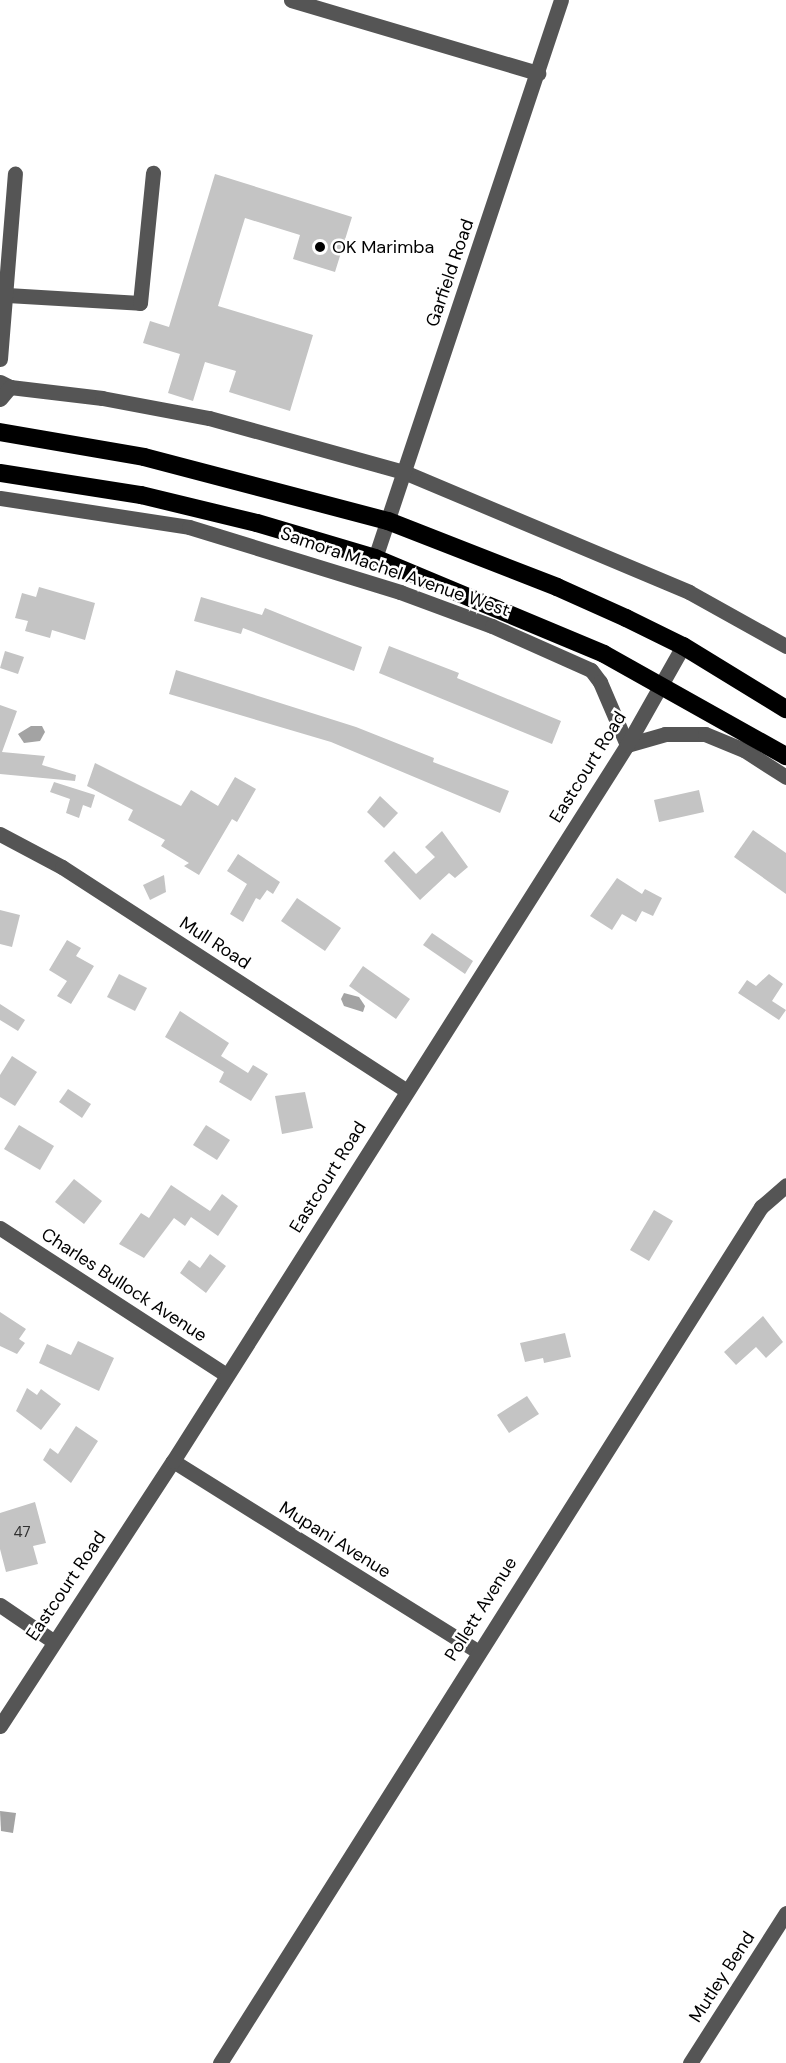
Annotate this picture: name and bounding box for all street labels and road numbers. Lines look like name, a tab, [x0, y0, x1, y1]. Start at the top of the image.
street label: Garfield Road	[421, 216, 479, 330]
street label: Samora Machel Avenue West	[277, 523, 513, 621]
street label: Eastcourt Road	[545, 707, 631, 827]
street label: Mull Road	[175, 912, 255, 974]
street label: Eastcourt Road	[285, 1117, 371, 1237]
street label: Charles Bullock Avenue	[37, 1223, 211, 1347]
street label: Mupani Avenue	[275, 1497, 395, 1583]
street label: Eastcourt Road	[22, 1527, 110, 1645]
street label: Pollett Avenue	[440, 1553, 522, 1665]
street label: Mutley Bend	[685, 1928, 759, 2026]

